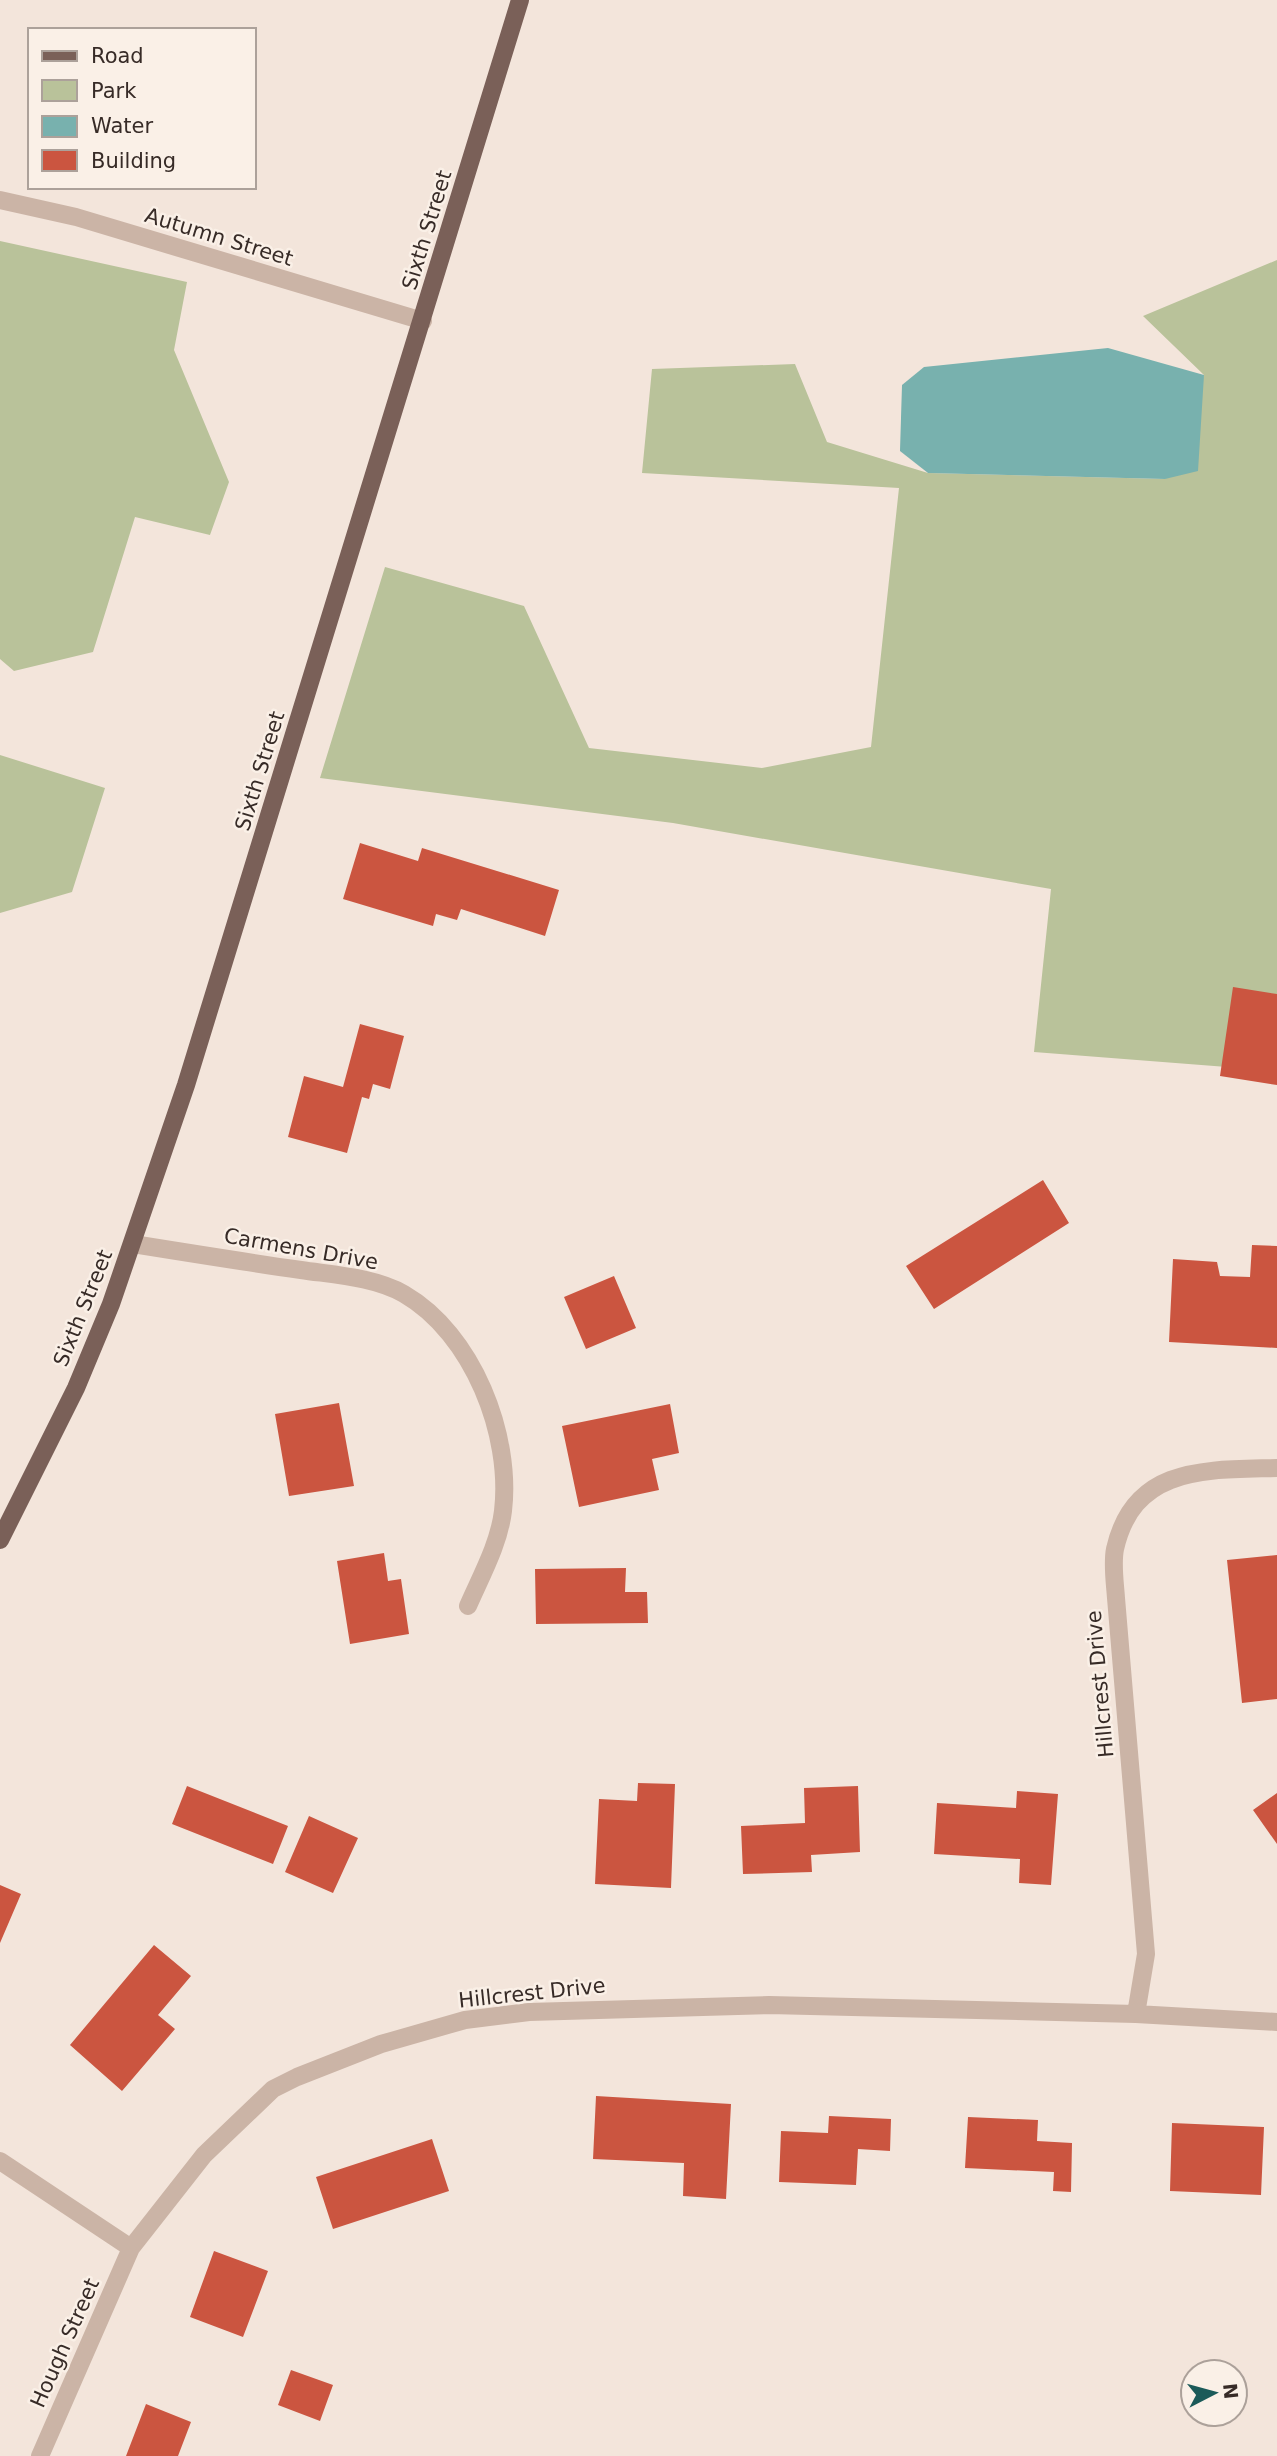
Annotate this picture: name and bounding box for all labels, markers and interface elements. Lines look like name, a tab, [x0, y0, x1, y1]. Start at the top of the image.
legend	[28, 28, 256, 189]
text: Road	[91, 44, 144, 68]
text: Park	[91, 79, 137, 103]
text: Water	[91, 114, 153, 138]
text: Building	[91, 149, 176, 173]
street label: Sixth Street	[397, 167, 457, 293]
street label: Autumn Street	[142, 203, 296, 271]
street label: Sixth Street	[230, 708, 290, 834]
street label: Carmens Drive	[222, 1224, 380, 1274]
street label: Sixth Street	[49, 1246, 117, 1370]
street label: Hillcrest Drive	[1082, 1609, 1118, 1759]
street label: Hillcrest Drive	[457, 1973, 607, 2013]
street label: Hough Street	[26, 2275, 104, 2411]
north arrow	[1179, 2358, 1249, 2428]
text: N	[1219, 2382, 1243, 2400]

